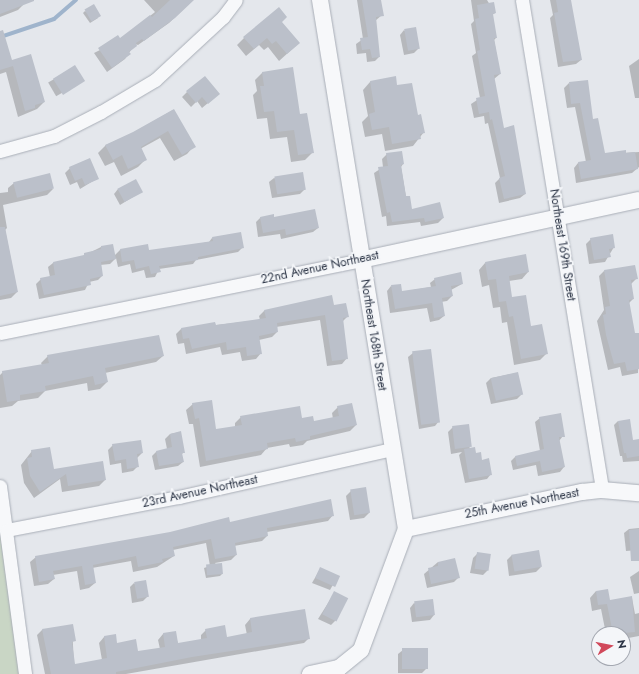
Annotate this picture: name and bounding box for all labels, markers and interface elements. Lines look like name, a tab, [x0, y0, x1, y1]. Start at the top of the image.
street label: Northeast 169th Street	[546, 188, 578, 302]
street label: 22nd Avenue Northeast	[260, 248, 380, 288]
street label: Northeast 168th Street	[357, 278, 389, 392]
street label: 23rd Avenue Northeast	[141, 473, 259, 511]
street label: 25th Avenue Northeast	[464, 486, 580, 522]
north arrow	[591, 626, 631, 666]
text: N	[613, 638, 630, 650]

